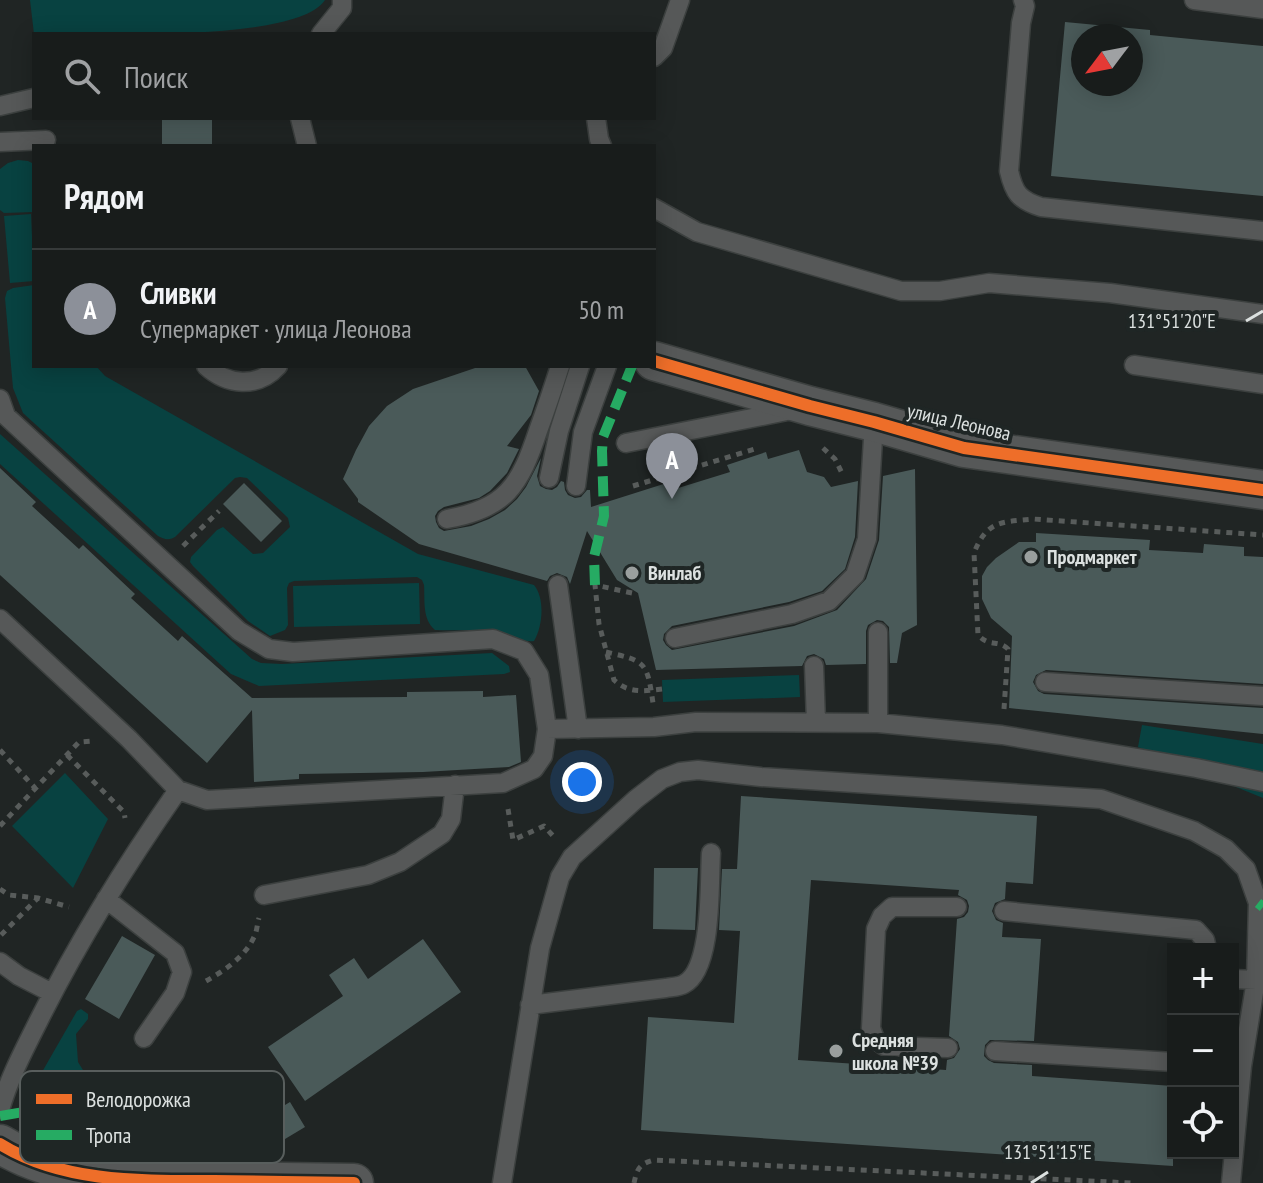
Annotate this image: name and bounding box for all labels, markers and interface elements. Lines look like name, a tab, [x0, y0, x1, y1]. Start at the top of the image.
north arrow	[1071, 24, 1143, 96]
search box	[32, 32, 656, 120]
icon: search	[60, 54, 104, 98]
text: Поиск	[124, 57, 188, 96]
text: Рядом	[64, 174, 144, 218]
text: Сливки	[140, 273, 217, 312]
text: A	[83, 293, 97, 326]
text: 50 m	[578, 293, 624, 326]
text: 131°51'20"E	[1128, 308, 1216, 334]
text: Супермаркет · улица Леонова	[140, 312, 412, 345]
street label: улица Леонова	[905, 397, 1013, 447]
pin: A	[646, 433, 698, 499]
place label: Продмаркет	[1047, 544, 1137, 570]
marker: Продмаркет	[1022, 548, 1040, 566]
place label: Винлаб	[648, 560, 702, 586]
marker: Винлаб	[623, 564, 641, 582]
your location	[562, 762, 602, 802]
map controls	[1167, 943, 1239, 1159]
button: +	[1167, 943, 1239, 1015]
button: −	[1167, 1015, 1239, 1087]
place label: Средняя школа №39	[852, 1027, 939, 1076]
marker: Средняя школа №39	[827, 1042, 845, 1060]
legend	[20, 1071, 284, 1163]
text: Велодорожка	[86, 1085, 191, 1113]
button: locate	[1167, 1087, 1239, 1159]
text: Тропа	[86, 1121, 131, 1149]
text: 131°51'15"E	[1004, 1139, 1092, 1165]

